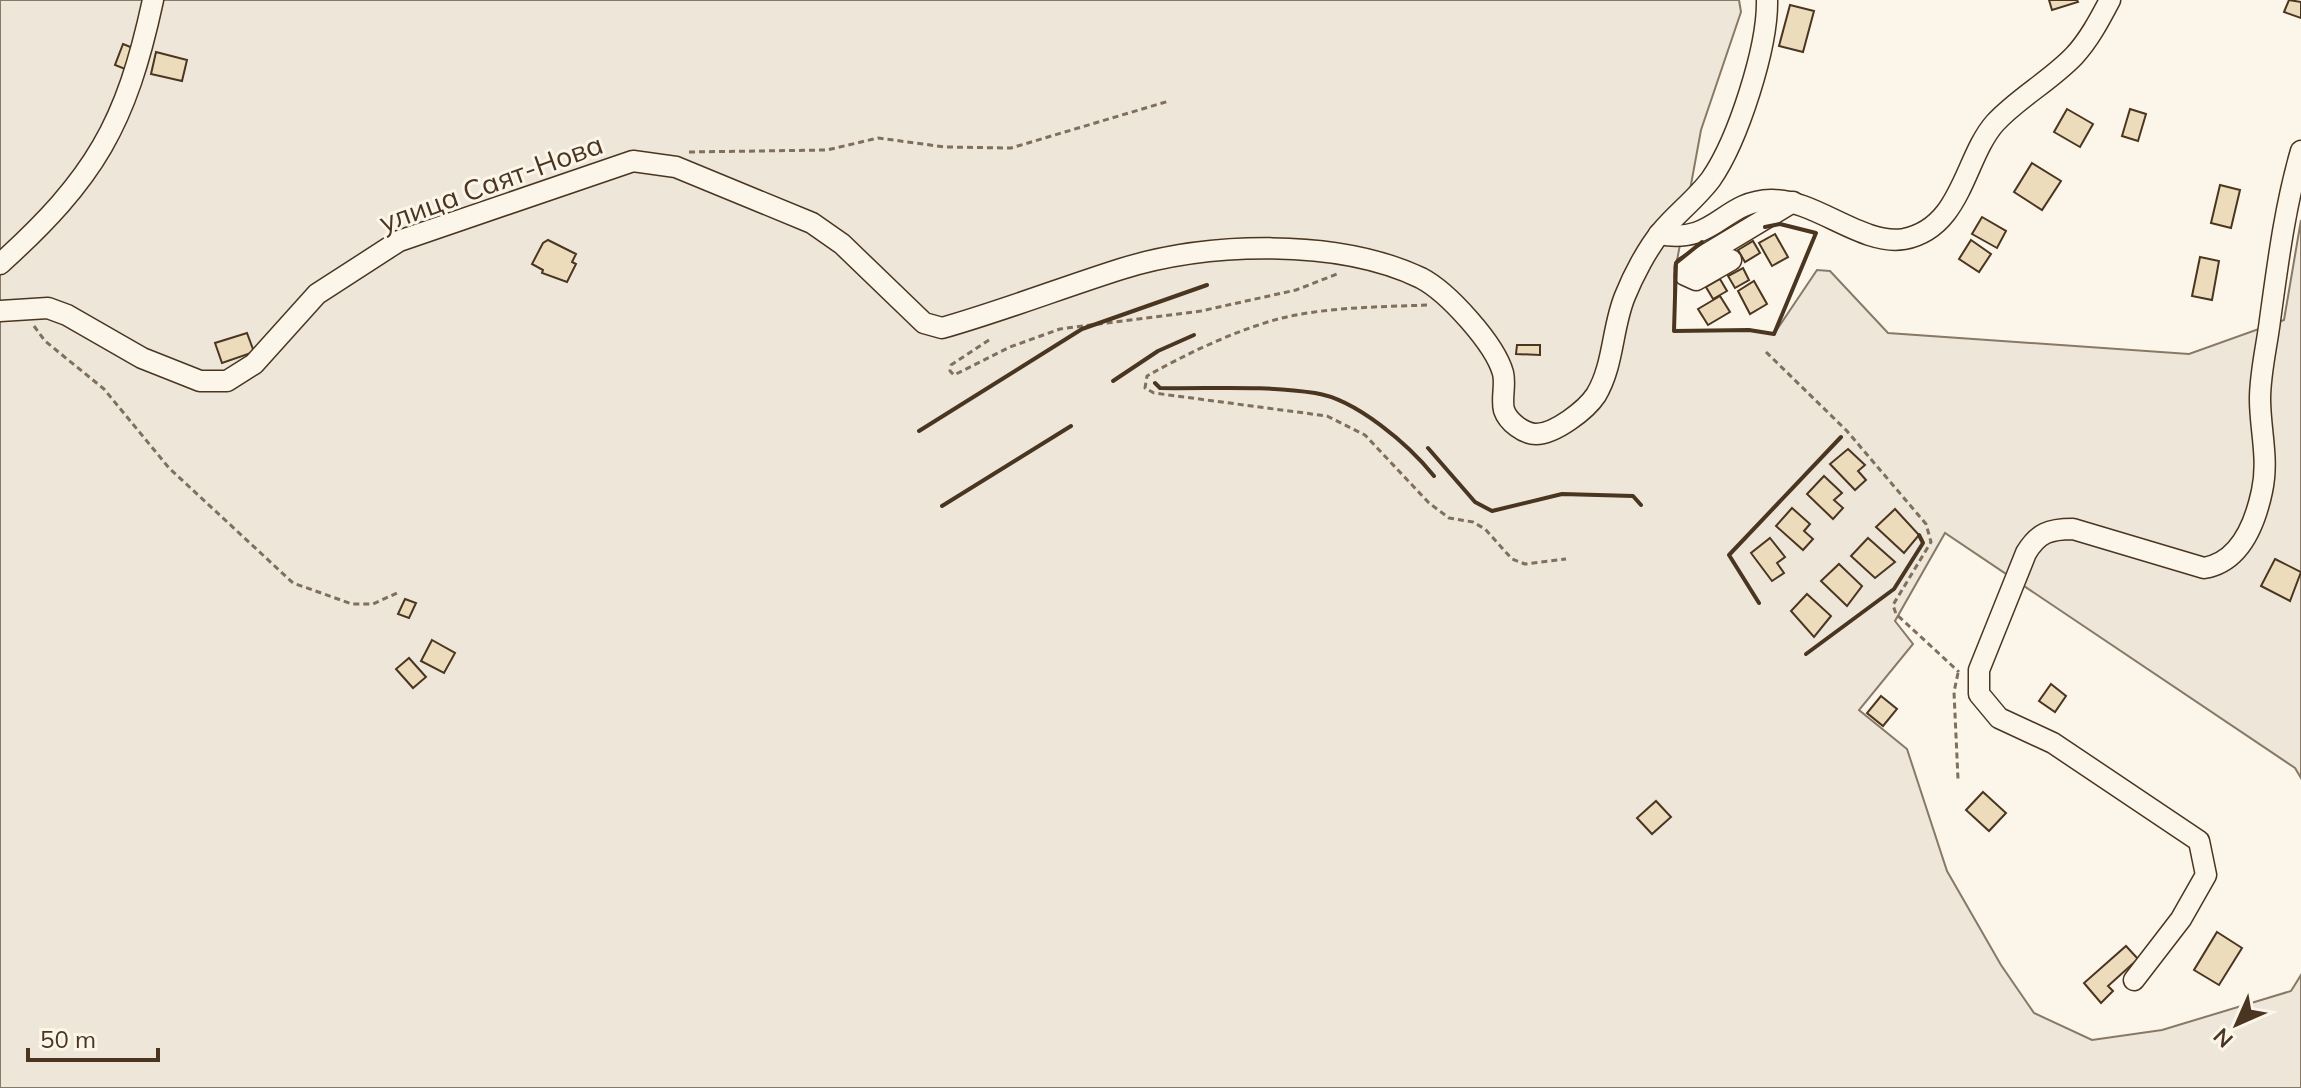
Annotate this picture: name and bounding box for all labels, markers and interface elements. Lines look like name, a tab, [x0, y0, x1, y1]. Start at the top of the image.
street label: улица Саят-Нова	[374, 126, 607, 239]
north arrow	[2197, 984, 2277, 1064]
scale bar	[28, 1012, 158, 1062]
text: N	[2207, 1022, 2239, 1054]
text: 50 m	[40, 1024, 96, 1054]

